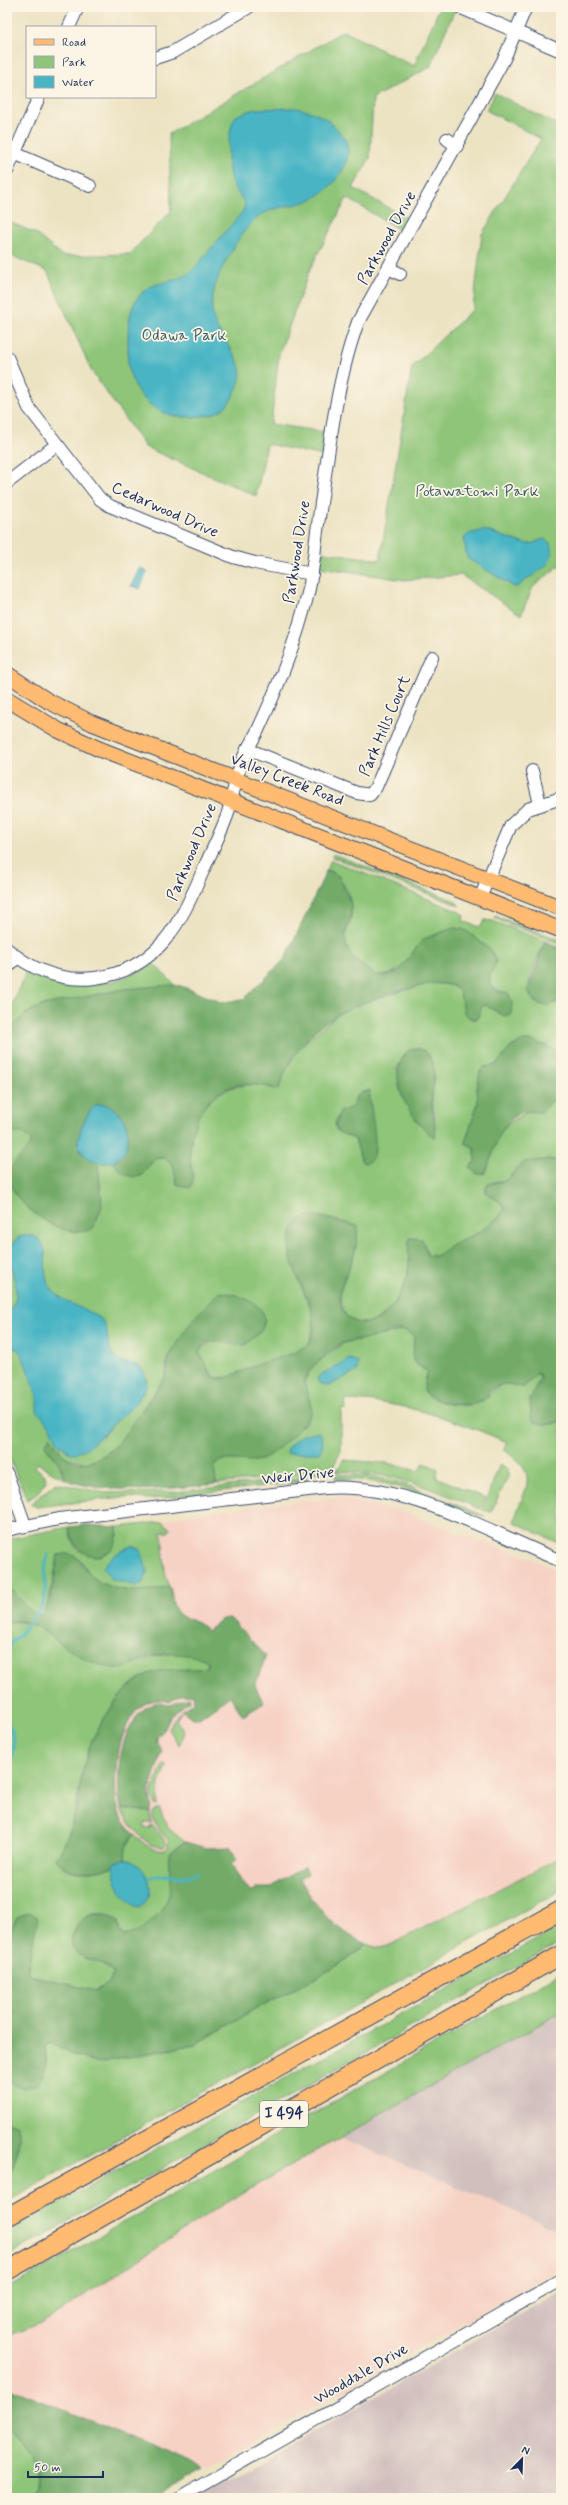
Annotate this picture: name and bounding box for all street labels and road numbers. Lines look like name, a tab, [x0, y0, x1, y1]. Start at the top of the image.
street label: Parkwood Drive	[353, 187, 421, 289]
street label: Cedarwood Drive	[108, 477, 222, 543]
street label: Parkwood Drive	[278, 499, 316, 605]
street label: Park Hills Court	[354, 672, 416, 780]
street label: Valley Creek Road	[227, 749, 347, 811]
street label: Parkwood Drive	[162, 800, 222, 904]
street label: Weir Drive	[261, 1462, 335, 1490]
road number: I 494	[260, 2101, 308, 2127]
street label: Wooddale Drive	[310, 2338, 412, 2410]

